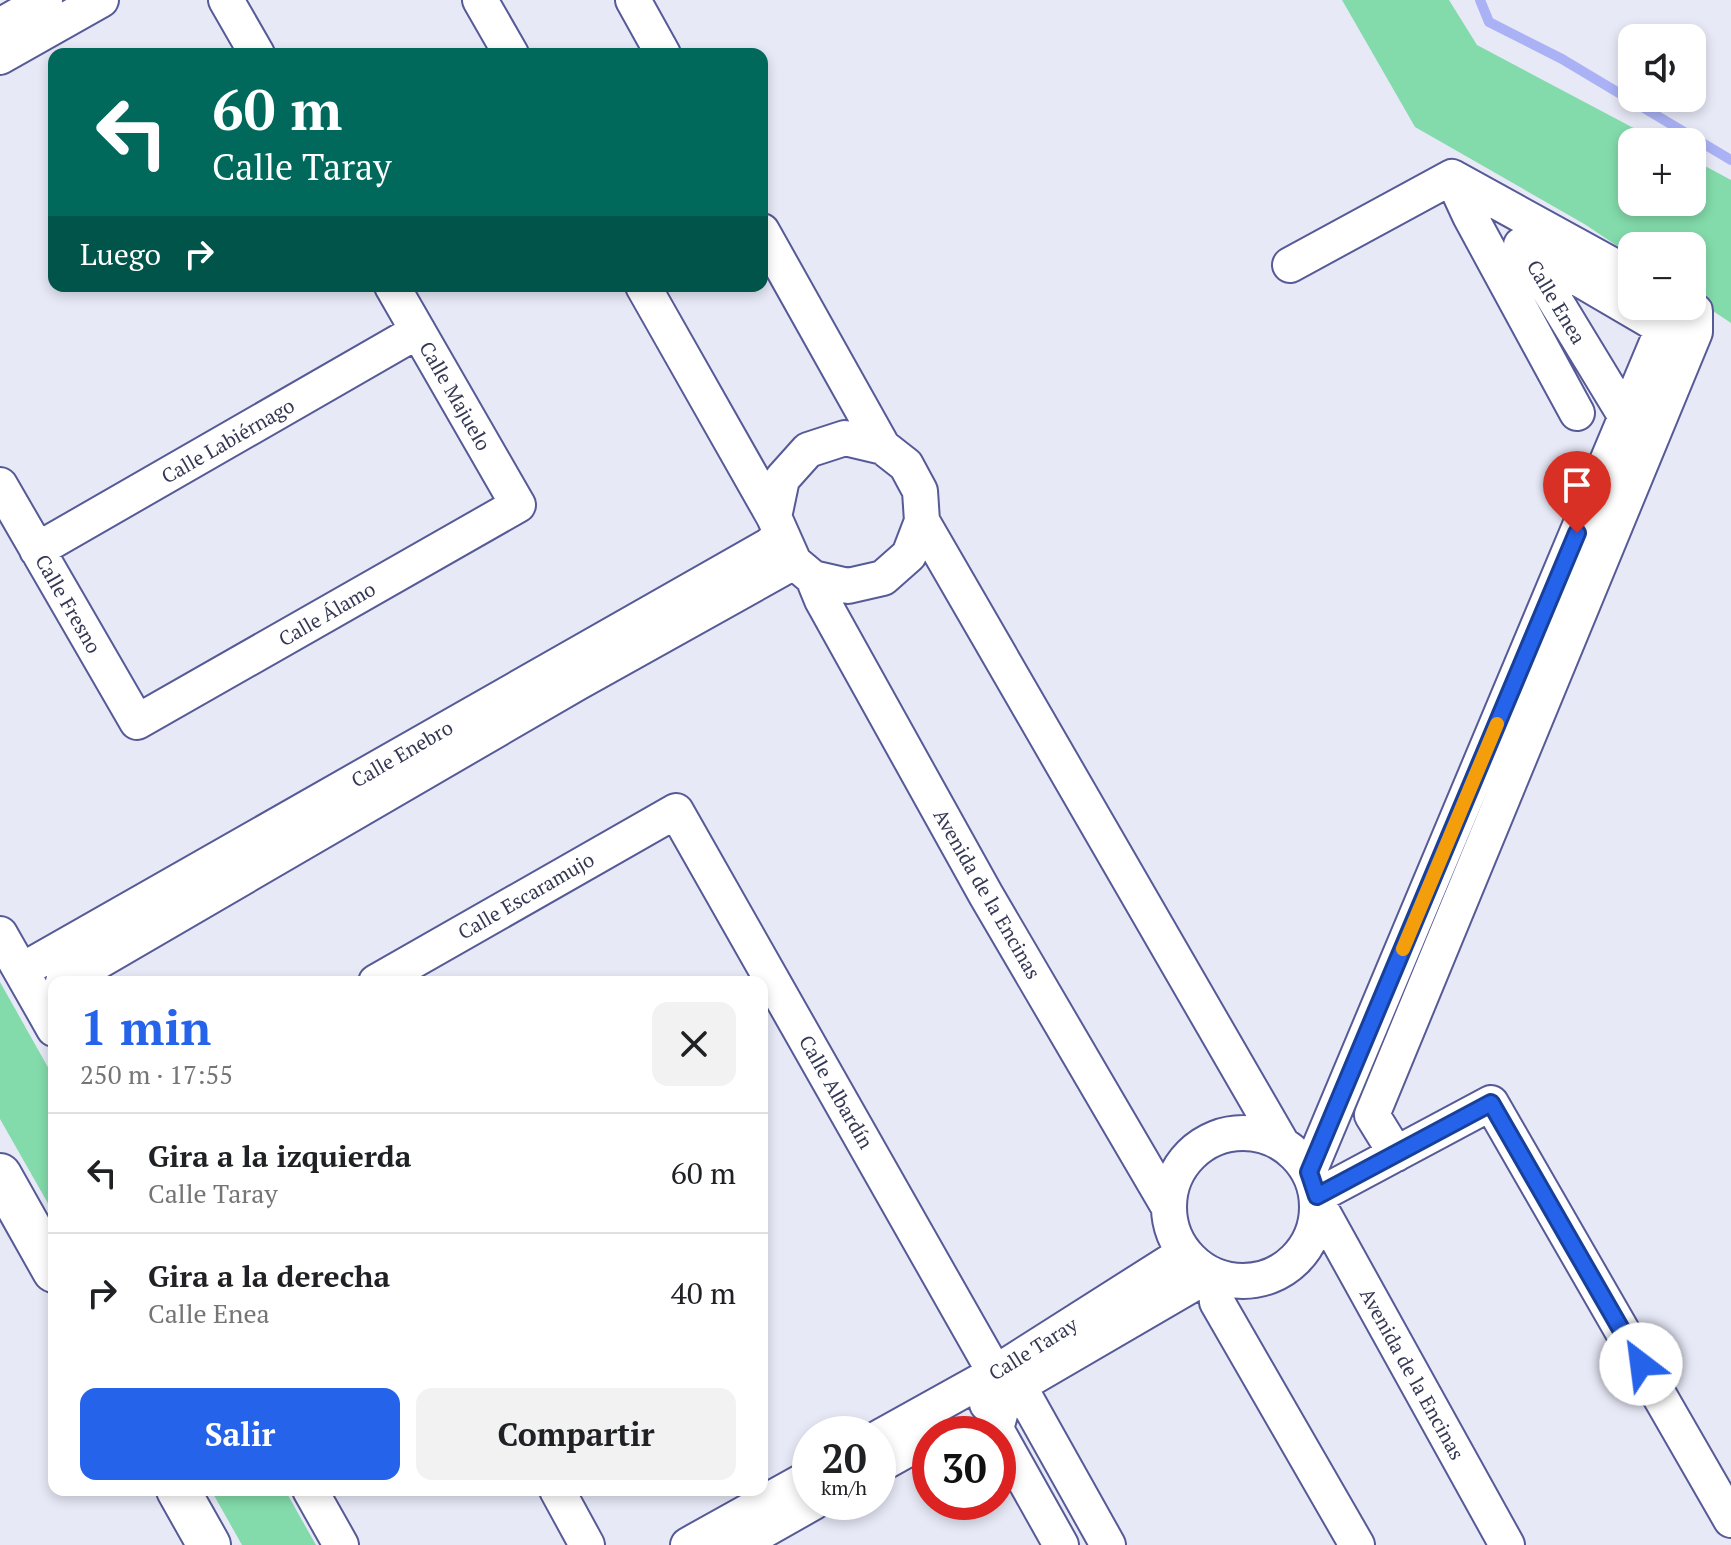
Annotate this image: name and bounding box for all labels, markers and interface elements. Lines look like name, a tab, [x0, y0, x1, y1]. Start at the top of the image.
map controls	[1618, 24, 1706, 320]
button: sound	[1618, 24, 1706, 112]
text: 60 m	[212, 72, 342, 146]
icon: left	[80, 80, 184, 184]
button: +	[1618, 128, 1706, 216]
text: Calle Taray	[212, 143, 391, 190]
icon: right	[177, 232, 221, 276]
button: −	[1618, 232, 1706, 320]
text: Luego	[80, 234, 161, 274]
street label: Calle Enea	[1521, 255, 1592, 349]
street label: Calle Majuelo	[413, 336, 498, 455]
street label: Calle Labiérnago	[156, 392, 299, 490]
pin	[1543, 451, 1611, 533]
icon: arrive	[1555, 463, 1599, 507]
street label: Calle Fresno	[29, 549, 108, 658]
street label: Calle Álamo	[273, 575, 380, 652]
street label: Calle Enebro	[346, 714, 458, 794]
street label: Avenida de la Encinas	[928, 804, 1047, 984]
street label: Calle Escaramujo	[453, 846, 599, 946]
text: 1 min	[80, 995, 211, 1059]
button: close	[652, 1002, 736, 1086]
street label: Calle Albardín	[793, 1030, 880, 1154]
text: 250 m · 17:55	[80, 1057, 233, 1091]
text: Gira a la izquierda	[148, 1136, 412, 1176]
icon: left	[80, 1151, 124, 1195]
text: 60 m	[671, 1153, 736, 1193]
text: Calle Taray	[148, 1176, 278, 1210]
text: Gira a la derecha	[148, 1256, 390, 1296]
icon: right	[80, 1271, 124, 1315]
text: 40 m	[671, 1273, 736, 1313]
street label: Avenida de la Encinas	[1354, 1283, 1471, 1464]
text: Calle Enea	[148, 1296, 270, 1330]
street label: Calle Taray	[983, 1310, 1083, 1386]
position arrow	[1599, 1322, 1683, 1406]
button: Salir	[80, 1388, 400, 1480]
button: Compartir	[416, 1388, 736, 1480]
speed limit sign: 30	[912, 1416, 1016, 1520]
text: 20	[821, 1431, 867, 1484]
text: km/h	[821, 1474, 867, 1501]

